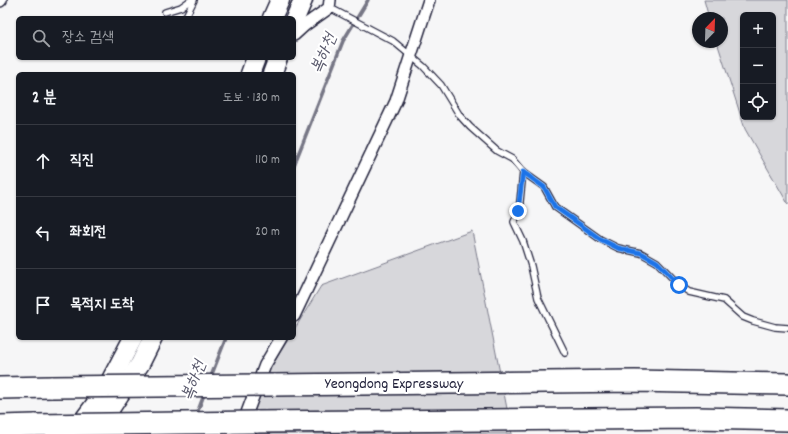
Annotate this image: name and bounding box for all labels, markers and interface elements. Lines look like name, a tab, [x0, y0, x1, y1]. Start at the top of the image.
north arrow	[692, 12, 728, 48]
map controls	[740, 12, 776, 120]
button: +	[740, 12, 776, 48]
search box	[16, 16, 296, 60]
icon: search	[30, 27, 52, 49]
text: 장소 검색	[62, 27, 114, 49]
water label: 복하천	[306, 28, 345, 78]
button: −	[740, 48, 776, 84]
button: locate	[740, 84, 776, 120]
text: 2 분	[32, 87, 57, 111]
text: 도보 · 130 m	[223, 89, 280, 108]
icon: ahead	[32, 150, 54, 172]
text: 직진	[70, 150, 94, 172]
text: 110 m	[255, 151, 280, 170]
route end	[509, 202, 527, 220]
icon: left	[32, 222, 54, 244]
text: 좌회전	[70, 222, 106, 244]
text: 20 m	[255, 223, 280, 242]
route start	[670, 276, 688, 294]
icon: arrive	[32, 294, 54, 316]
text: 목적지 도착	[70, 294, 134, 316]
water label: 복하천	[176, 355, 214, 404]
street label: Yeongdong Expressway	[325, 373, 464, 396]

